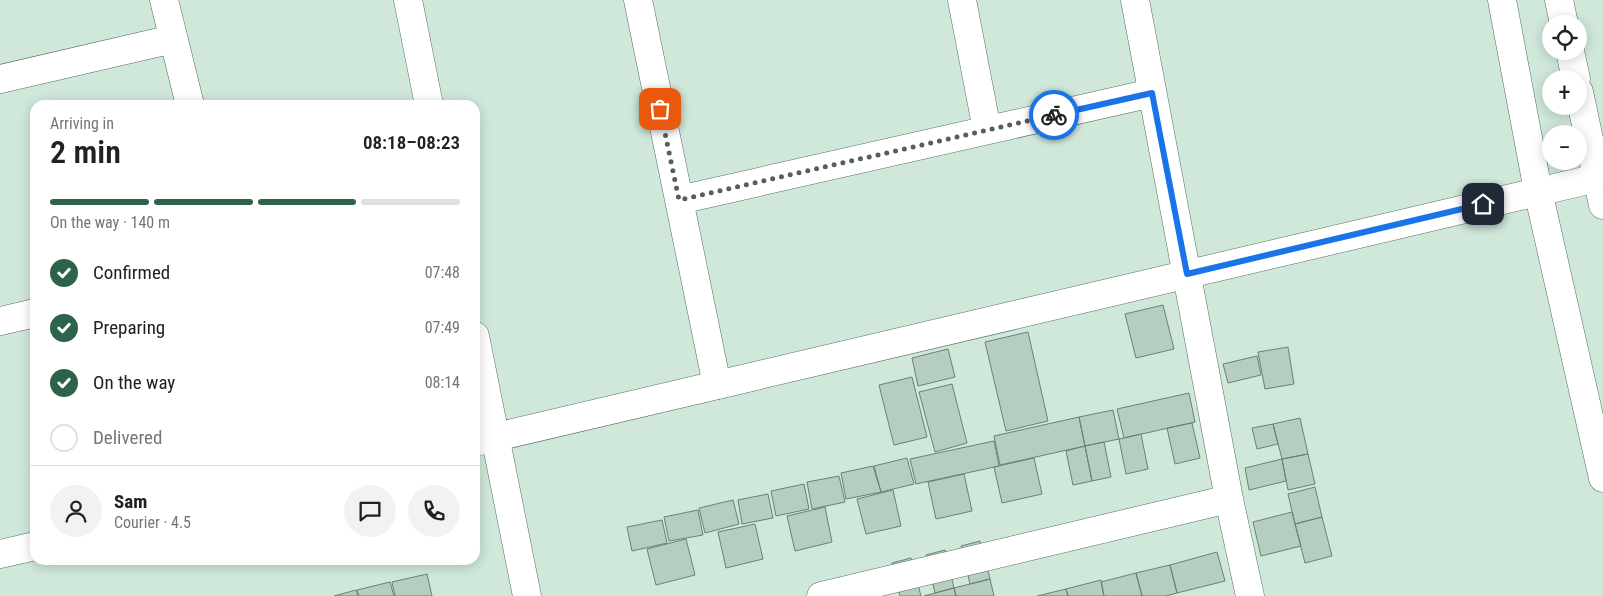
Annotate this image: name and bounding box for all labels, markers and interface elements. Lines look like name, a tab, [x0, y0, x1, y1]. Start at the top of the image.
map controls	[1542, 15, 1587, 170]
button: locate	[1542, 15, 1587, 60]
button: +	[1542, 70, 1587, 115]
pin	[639, 88, 681, 130]
courier	[1029, 90, 1079, 140]
icon: bag	[646, 95, 674, 123]
icon: bike	[1040, 101, 1068, 129]
text: Arriving in	[50, 114, 114, 133]
button: −	[1542, 125, 1587, 170]
text: 08:18–08:23	[363, 131, 460, 154]
text: 2 min	[50, 133, 121, 171]
pin	[1462, 183, 1504, 225]
icon: home	[1469, 190, 1497, 218]
text: On the way · 140 m	[50, 213, 170, 232]
icon: check	[50, 259, 78, 287]
text: Confirmed	[93, 261, 170, 284]
text: 07:48	[425, 263, 460, 282]
icon: check	[50, 314, 78, 342]
text: Preparing	[93, 316, 165, 339]
text: 07:49	[425, 318, 460, 337]
icon: check	[50, 369, 78, 397]
text: On the way	[93, 371, 175, 394]
text: 08:14	[425, 373, 460, 392]
text: Delivered	[93, 426, 162, 449]
button: person	[50, 485, 102, 537]
button: chat	[344, 485, 396, 537]
button: phone	[408, 485, 460, 537]
text: Sam	[114, 490, 147, 513]
text: Courier · 4.5	[114, 513, 191, 532]

